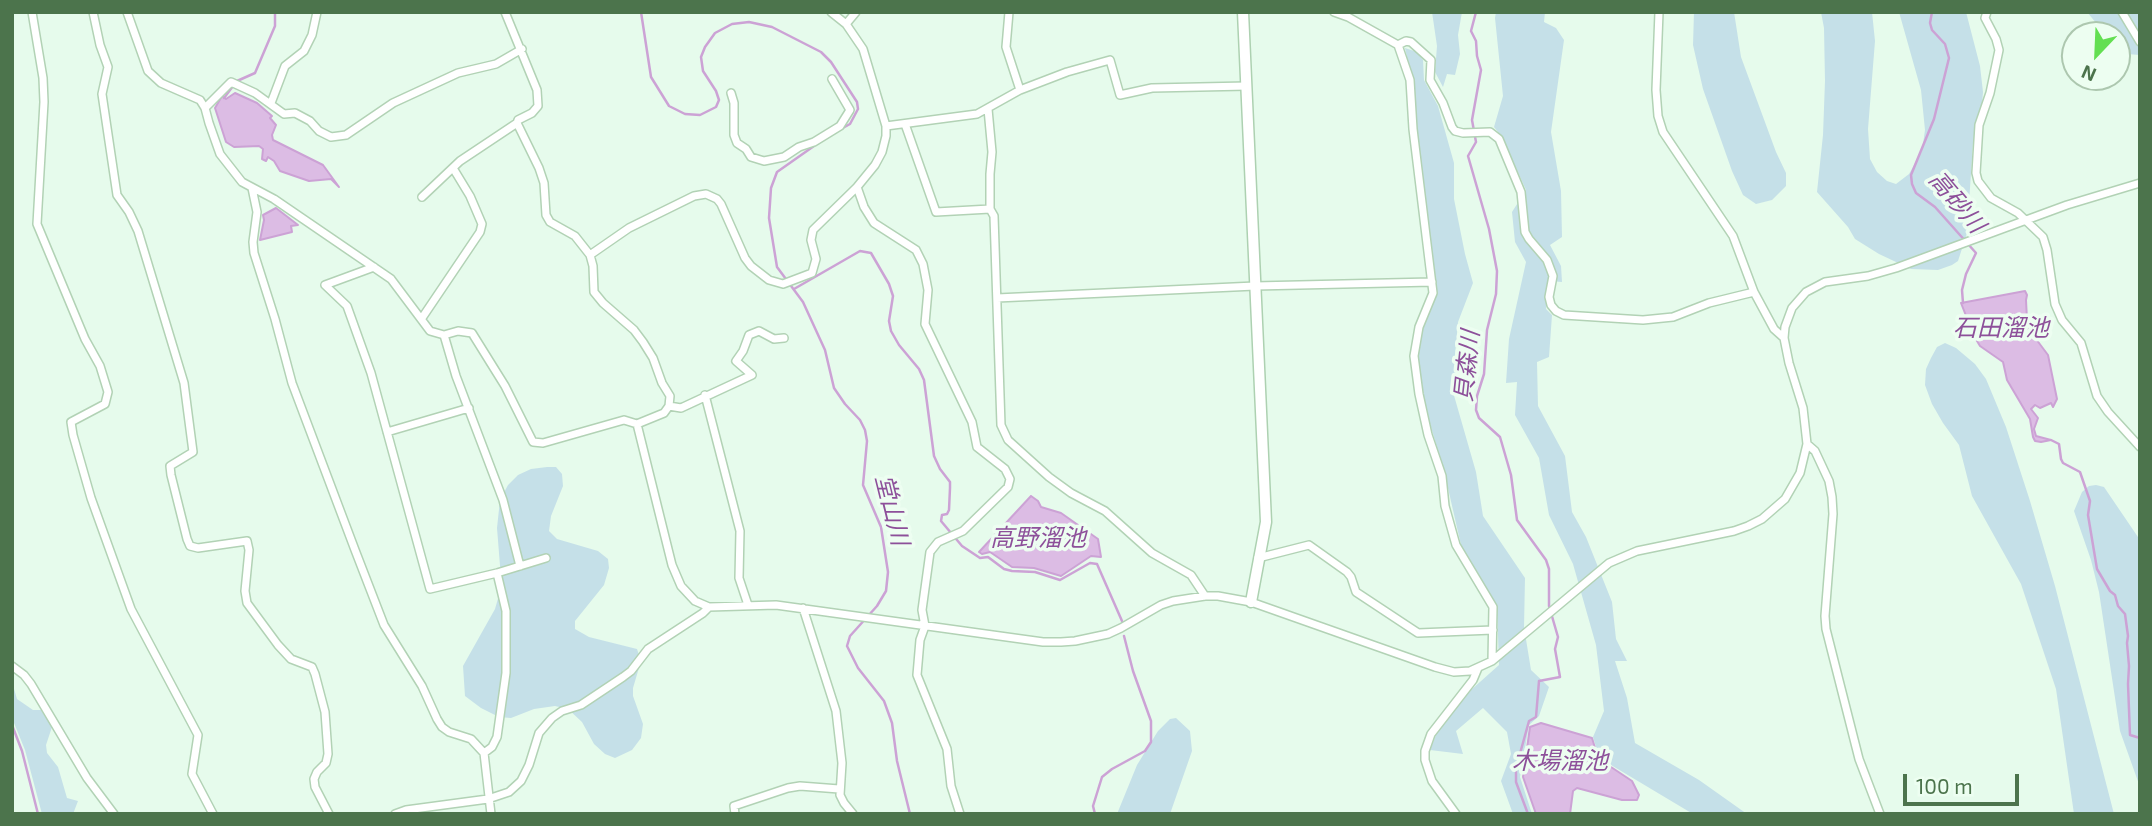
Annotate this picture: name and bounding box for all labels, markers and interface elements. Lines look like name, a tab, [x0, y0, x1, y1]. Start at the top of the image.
north arrow	[2061, 21, 2131, 91]
text: N	[2078, 61, 2099, 87]
water label: 高砂川	[1923, 165, 1991, 239]
water label: 石田溜池	[1953, 314, 2049, 342]
water label: 貝森川	[1449, 329, 1485, 403]
water label: 堂山川	[869, 472, 915, 548]
water label: 高野溜池	[990, 524, 1086, 552]
water label: 木場溜池	[1512, 747, 1608, 775]
scale bar	[1907, 760, 2022, 804]
text: 100 m	[1916, 773, 1973, 798]

